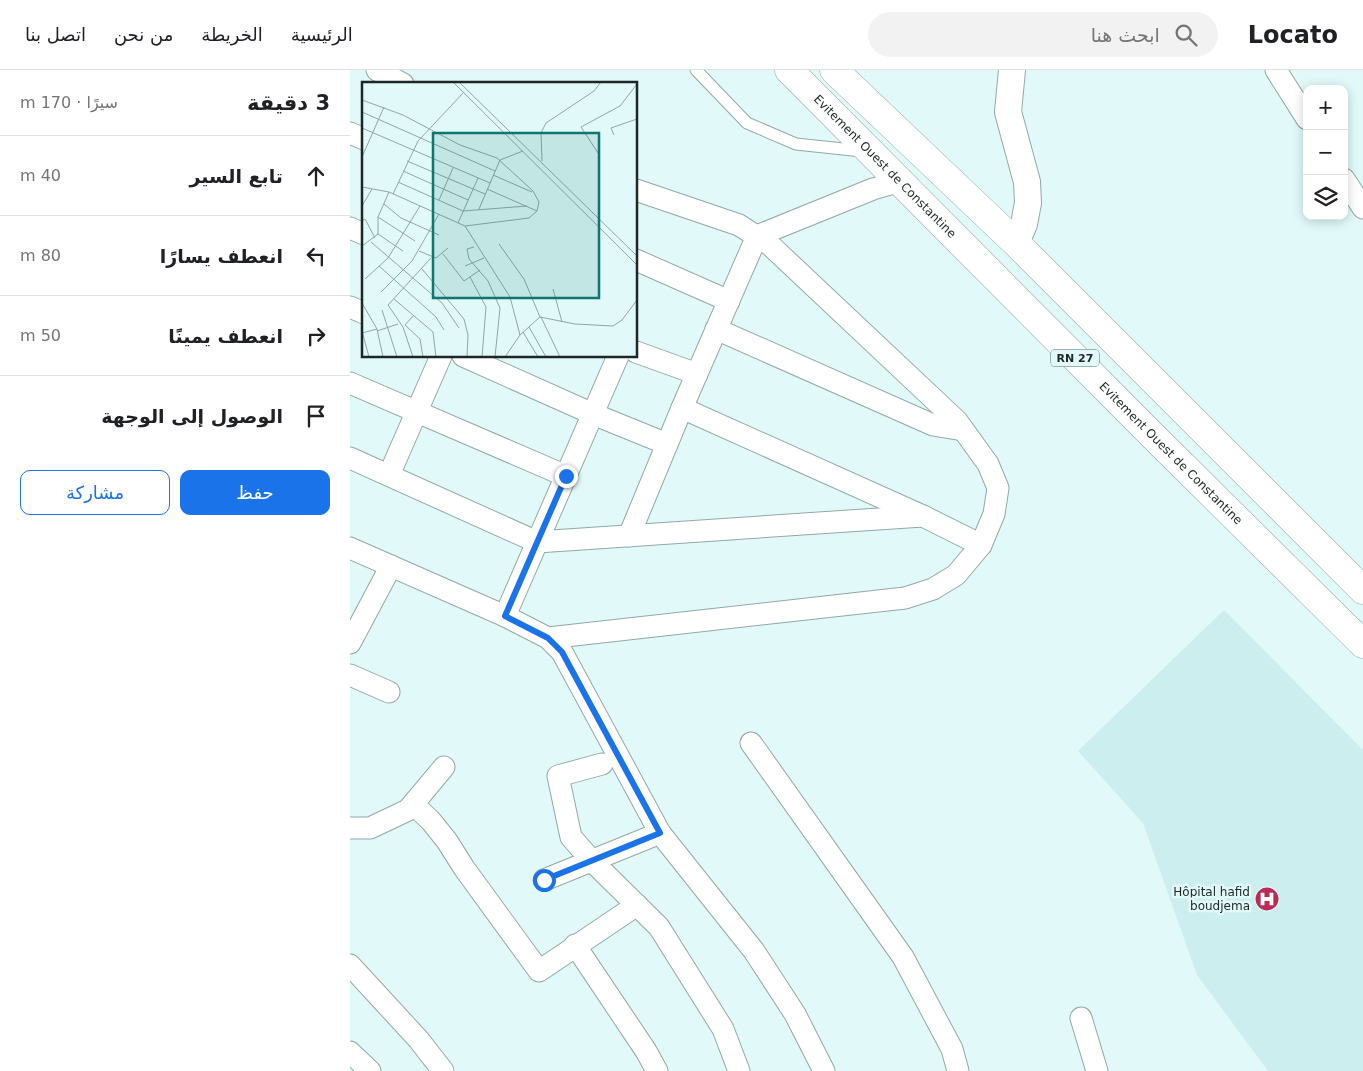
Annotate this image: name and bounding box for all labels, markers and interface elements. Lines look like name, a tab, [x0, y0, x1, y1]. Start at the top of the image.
search box	[868, 12, 1218, 57]
icon: search	[1172, 21, 1200, 49]
text: Locato	[1248, 21, 1338, 49]
text: اتصل بنا	[25, 24, 86, 45]
text: من نحن	[114, 24, 173, 45]
text: الخريطة	[201, 24, 263, 45]
text: الرئيسية	[291, 24, 353, 45]
text: ابحث هنا	[1091, 24, 1160, 46]
inset map	[362, 82, 638, 358]
map controls	[1303, 85, 1348, 220]
button: +	[1303, 85, 1348, 130]
text: 3 دقيقة	[247, 91, 330, 115]
street label: Evitement Ouest de Constantine	[811, 92, 959, 241]
text: سيرًا · 170 m	[20, 93, 118, 112]
button: −	[1303, 130, 1348, 175]
icon: ahead	[302, 162, 330, 190]
text: تابع السير	[189, 165, 283, 187]
text: 40 m	[20, 166, 61, 185]
button: layers	[1303, 175, 1348, 220]
icon: left	[302, 242, 330, 270]
text: انعطف يسارًا	[160, 245, 283, 267]
text: 80 m	[20, 246, 61, 265]
icon: right	[302, 322, 330, 350]
text: انعطف يمينًا	[168, 325, 283, 347]
text: 50 m	[20, 326, 61, 345]
road number: RN 27	[1051, 350, 1099, 366]
street label: Evitement Ouest de Constantine	[1096, 379, 1245, 527]
icon: arrive	[302, 402, 330, 430]
text: الوصول إلى الوجهة	[101, 405, 283, 427]
route end	[555, 465, 578, 488]
button: مشاركة	[20, 470, 170, 515]
button: حفظ	[180, 470, 330, 515]
route start	[533, 869, 556, 892]
place label: Hôpital hafid boudjema	[1173, 885, 1250, 913]
hospital icon: Hôpital hafid boudjema	[1254, 886, 1280, 912]

